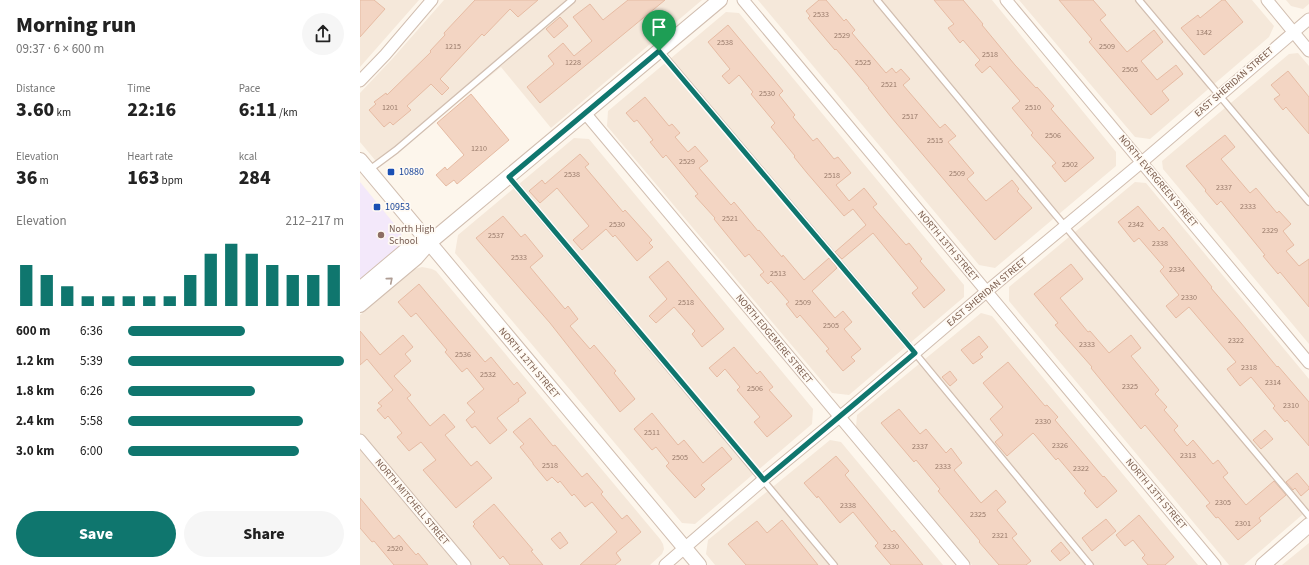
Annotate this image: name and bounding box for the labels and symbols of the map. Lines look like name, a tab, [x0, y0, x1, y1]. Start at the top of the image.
house number: 2533	[813, 9, 829, 20]
pin	[642, 10, 676, 51]
house number: 1342	[1196, 27, 1212, 38]
house number: 2529	[834, 30, 850, 41]
house number: 2538	[717, 37, 733, 48]
house number: 1215	[445, 41, 461, 52]
house number: 2509	[1099, 41, 1115, 52]
street label: EAST SHERIDAN STREET	[1191, 43, 1277, 120]
house number: 2518	[982, 49, 998, 60]
house number: 1228	[565, 57, 581, 68]
house number: 2525	[855, 57, 871, 68]
house number: 2505	[1122, 64, 1138, 75]
house number: 2521	[881, 79, 897, 90]
house number: 2530	[759, 88, 775, 99]
house number: 1201	[382, 102, 398, 113]
house number: 2510	[1025, 102, 1041, 113]
house number: 2517	[902, 111, 918, 122]
house number: 2506	[1045, 130, 1061, 141]
street label: NORTH EVERGREEN STREET	[1115, 132, 1201, 231]
house number: 2515	[927, 135, 943, 146]
house number: 1210	[471, 143, 487, 154]
house number: 2529	[679, 156, 695, 167]
house number: 2502	[1062, 159, 1078, 170]
place label: 10880	[399, 165, 424, 179]
marker: 10880	[386, 167, 396, 177]
house number: 2509	[949, 168, 965, 179]
house number: 2538	[564, 169, 580, 180]
house number: 2518	[824, 170, 840, 181]
house number: 2337	[1216, 182, 1232, 193]
place label: 10953	[385, 200, 410, 214]
house number: 2333	[1240, 201, 1256, 212]
marker: 10953	[372, 202, 382, 212]
street label: NORTH 13TH STREET	[914, 208, 982, 285]
house number: 2521	[722, 213, 738, 224]
house number: 2530	[609, 219, 625, 230]
house number: 2342	[1128, 219, 1144, 230]
place label: North High School	[389, 222, 435, 248]
house number: 2329	[1262, 225, 1278, 236]
marker: North High School	[376, 230, 386, 240]
house number: 2537	[488, 230, 504, 241]
house number: 2338	[1152, 238, 1168, 249]
house number: 2533	[511, 252, 527, 263]
street label: EAST SHERIDAN STREET	[944, 254, 1031, 330]
house number: 2334	[1169, 264, 1185, 275]
house number: 2513	[770, 268, 786, 279]
one-way arrow	[385, 277, 392, 284]
street label: NORTH EDGEMERE STREET	[732, 291, 816, 387]
house number: 2330	[1181, 292, 1197, 303]
house number: 2518	[678, 297, 694, 308]
house number: 2509	[795, 297, 811, 308]
house number: 2505	[823, 320, 839, 331]
street label: NORTH 12TH STREET	[495, 325, 563, 402]
house number: 2322	[1228, 335, 1244, 346]
house number: 2333	[1079, 339, 1095, 350]
house number: 2536	[455, 349, 471, 360]
house number: 2318	[1241, 362, 1257, 373]
house number: 2532	[480, 369, 496, 380]
house number: 2314	[1265, 377, 1281, 388]
house number: 2325	[1122, 381, 1138, 392]
house number: 2506	[747, 383, 763, 394]
house number: 2310	[1283, 400, 1299, 411]
house number: 2330	[1035, 416, 1051, 427]
house number: 2511	[644, 427, 660, 438]
house number: 2326	[1052, 440, 1068, 451]
house number: 2337	[912, 441, 928, 452]
house number: 2313	[1180, 450, 1196, 461]
house number: 2505	[672, 452, 688, 463]
street label: NORTH MITCHELL STREET	[372, 456, 453, 549]
street label: NORTH 13TH STREET	[1122, 456, 1190, 533]
house number: 2518	[542, 460, 558, 471]
house number: 2333	[935, 461, 951, 472]
house number: 2322	[1073, 463, 1089, 474]
house number: 2305	[1215, 497, 1231, 508]
house number: 2338	[840, 500, 856, 511]
house number: 2325	[970, 509, 986, 520]
house number: 2301	[1235, 518, 1251, 529]
house number: 2321	[992, 530, 1008, 541]
house number: 2330	[883, 541, 899, 552]
house number: 2520	[387, 543, 403, 554]

